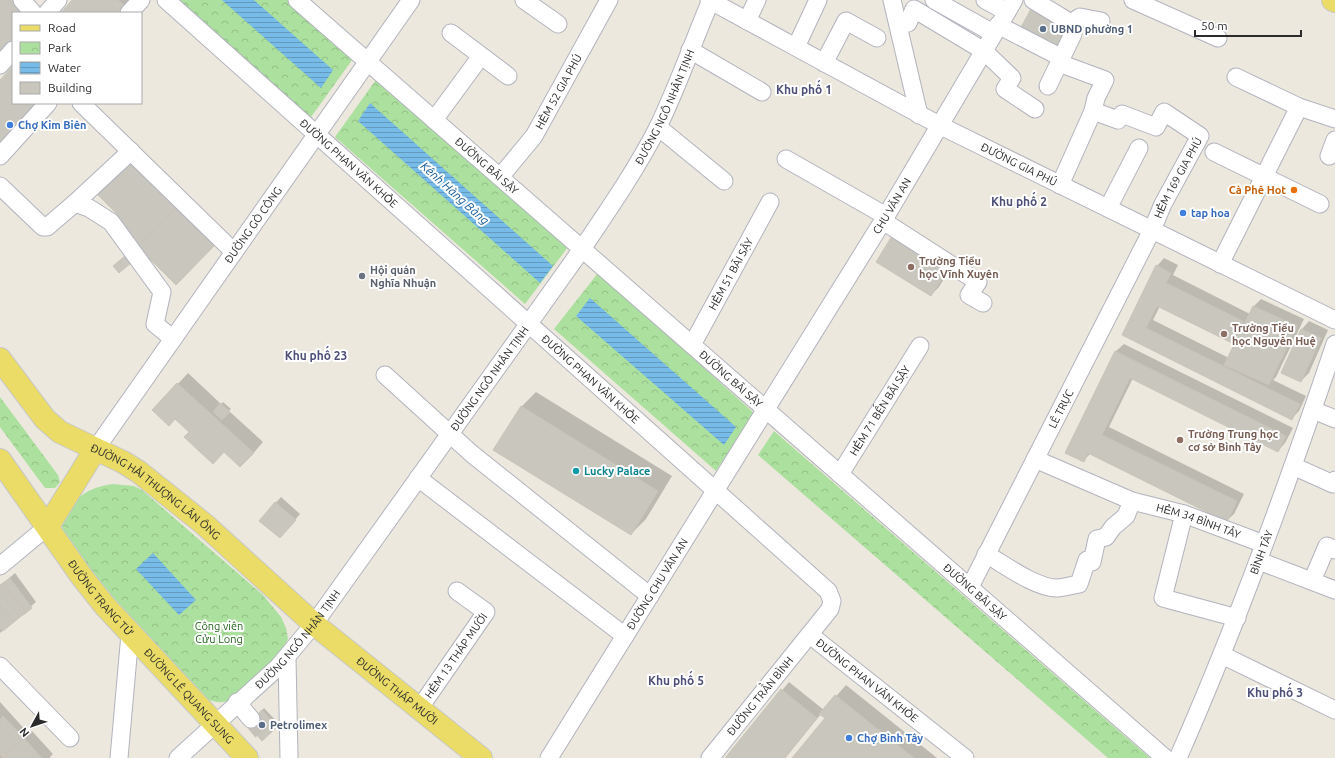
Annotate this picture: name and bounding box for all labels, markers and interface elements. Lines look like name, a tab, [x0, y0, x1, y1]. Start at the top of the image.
legend	[12, 12, 142, 104]
scale bar	[1195, 12, 1301, 38]
text: 50 m	[1201, 19, 1228, 32]
text: Road	[48, 21, 76, 34]
place label: UBND phường 1	[1051, 23, 1133, 35]
marker: UBND phường 1	[1038, 24, 1048, 34]
text: Park	[48, 41, 72, 54]
street label: ĐƯỜNG NGÔ NHÂN TỊNH	[633, 48, 696, 167]
street label: HẺM 52 GIA PHÚ	[533, 52, 584, 131]
text: Water	[48, 61, 81, 74]
district label: Khu phố 1	[776, 79, 832, 96]
text: Building	[48, 81, 92, 94]
street label: ĐƯỜNG PHAN VĂN KHỎE	[297, 116, 400, 210]
place label: Chợ Kim Biên	[18, 119, 86, 131]
marker: Chợ Kim Biên	[5, 120, 15, 130]
street label: ĐƯỜNG BÃI SẬY	[453, 135, 521, 197]
street label: HẺM 169 GIA PHÚ	[1152, 135, 1204, 220]
street label: ĐƯỜNG GIA PHÚ	[979, 141, 1060, 188]
water label: Kênh Hàng Bàng	[418, 159, 492, 227]
street label: CHU VĂN AN	[870, 176, 913, 236]
street label: ĐƯỜNG GÒ CÔNG	[222, 184, 284, 265]
place label: Cà Phê Hot	[1229, 184, 1286, 196]
marker: Cà Phê Hot	[1289, 185, 1299, 195]
district label: Khu phố 2	[991, 191, 1047, 208]
place label: tap hoa	[1191, 207, 1230, 219]
marker: tap hoa	[1178, 208, 1188, 218]
street label: HẺM 51 BÃI SẬY	[706, 235, 756, 312]
place label: Trường Tiểu học Vĩnh Xuyên	[919, 255, 999, 280]
marker: Trường Tiểu học Vĩnh Xuyên	[906, 262, 916, 272]
place label: Hội quán Nghĩa Nhuận	[370, 264, 436, 289]
marker: Hội quán Nghĩa Nhuận	[357, 271, 367, 281]
place label: Trường Tiểu học Nguyễn Huệ	[1232, 322, 1316, 347]
street label: ĐƯỜNG NGÔ NHÂN TỊNH	[448, 324, 531, 433]
marker: Trường Tiểu học Nguyễn Huệ	[1219, 329, 1229, 339]
street label: ĐƯỜNG PHAN VĂN KHỎE	[539, 332, 642, 426]
district label: Khu phố 23	[285, 345, 347, 362]
street label: ĐƯỜNG BÃI SẬY	[697, 348, 765, 410]
street label: HẺM 71 BẾN BÃI SẬY	[847, 363, 913, 458]
street label: LÊ TRỰC	[1046, 387, 1076, 430]
place label: Trường Trung học cơ sở Bình Tây	[1188, 428, 1279, 453]
marker: Trường Trung học cơ sở Bình Tây	[1175, 435, 1185, 445]
street label: ĐƯỜNG HẢI THƯỢNG LÃN ÔNG	[89, 441, 223, 542]
place label: Lucky Palace	[584, 465, 650, 477]
marker: Lucky Palace	[571, 466, 581, 476]
street label: HẺM 34 BÌNH TÂY	[1155, 501, 1243, 541]
street label: BÌNH TÂY	[1248, 528, 1275, 576]
street label: ĐƯỜNG CHU VĂN AN	[624, 536, 690, 632]
street label: ĐƯỜNG TRANG TỬ	[66, 557, 136, 639]
street label: ĐƯỜNG BÃI SẬY	[941, 561, 1009, 623]
street label: ĐƯỜNG NGÔ NHÂN TỊNH	[252, 588, 342, 691]
street label: HẺM 13 THÁP MƯỜI	[422, 611, 490, 700]
park label: Công viên Cửu Long	[195, 620, 243, 645]
street label: ĐƯỜNG PHAN VĂN KHỎE	[814, 636, 921, 724]
street label: ĐƯỜNG LÊ QUANG SUNG	[142, 646, 236, 746]
street label: ĐƯỜNG TRẦN BÌNH	[722, 652, 795, 738]
street label: ĐƯỜNG THÁP MƯỜI	[354, 655, 440, 727]
district label: Khu phố 5	[648, 670, 704, 687]
district label: Khu phố 3	[1247, 682, 1303, 699]
north arrow	[12, 706, 52, 746]
place label: Petrolimex	[270, 719, 327, 731]
marker: Petrolimex	[257, 720, 267, 730]
text: N	[17, 725, 32, 739]
place label: Chợ Bình Tây	[857, 732, 923, 744]
marker: Chợ Bình Tây	[844, 733, 854, 743]

